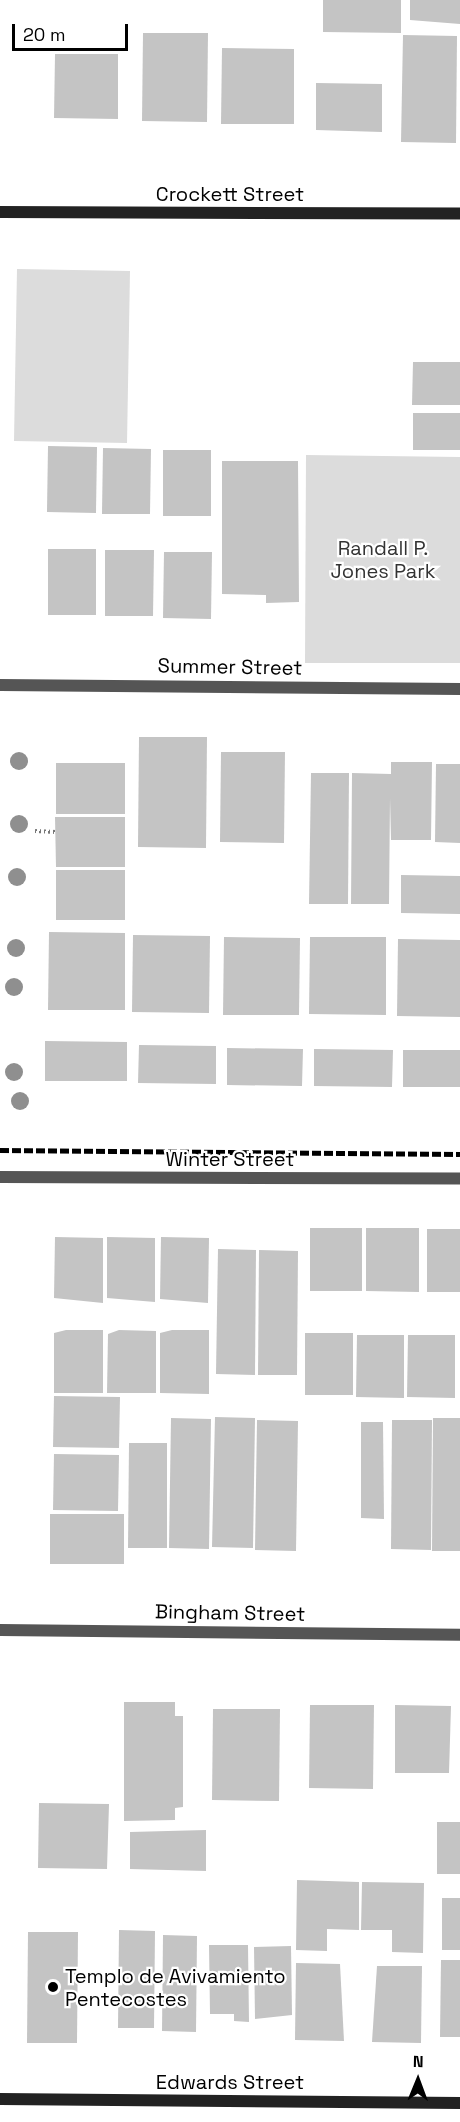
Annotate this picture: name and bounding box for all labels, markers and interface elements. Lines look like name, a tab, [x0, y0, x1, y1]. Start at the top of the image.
scale bar	[15, 12, 130, 50]
text: 20 m	[23, 23, 66, 46]
street label: Crockett Street	[156, 182, 304, 206]
park label: Randall P. Jones Park	[330, 536, 436, 583]
street label: Summer Street	[158, 654, 302, 680]
street label: Winter Street	[166, 1147, 294, 1171]
street label: Bingham Street	[155, 1600, 305, 1626]
place label: Templo de Avivamiento Pentecostes	[65, 1964, 286, 2011]
marker: Templo de Avivamiento Pentecostes	[46, 1980, 60, 1994]
north arrow	[388, 2050, 448, 2110]
text: N	[413, 2051, 424, 2072]
street label: Edwards Street	[156, 2070, 304, 2094]

